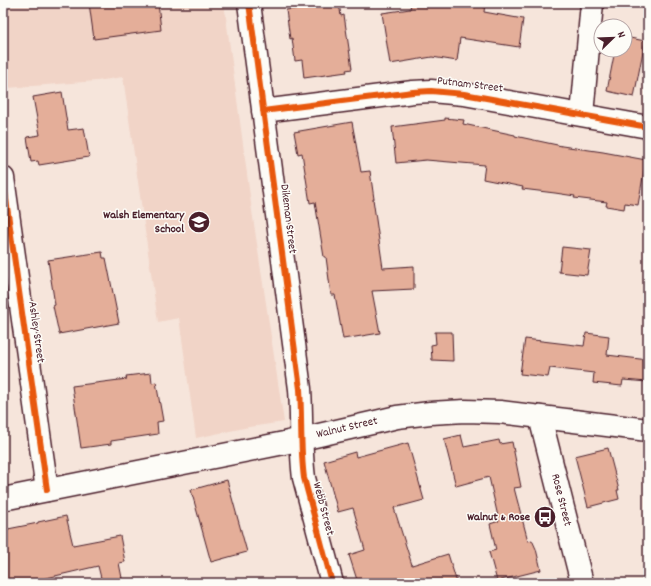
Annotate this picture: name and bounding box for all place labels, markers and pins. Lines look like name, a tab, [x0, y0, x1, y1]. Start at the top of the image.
place label: Walsh Elementary School	[103, 207, 185, 238]
school or university icon: Walsh Elementary School	[186, 209, 212, 235]
bus stop icon: Walnut & Rose	[532, 504, 558, 530]
place label: Walnut & Rose	[467, 509, 531, 526]

